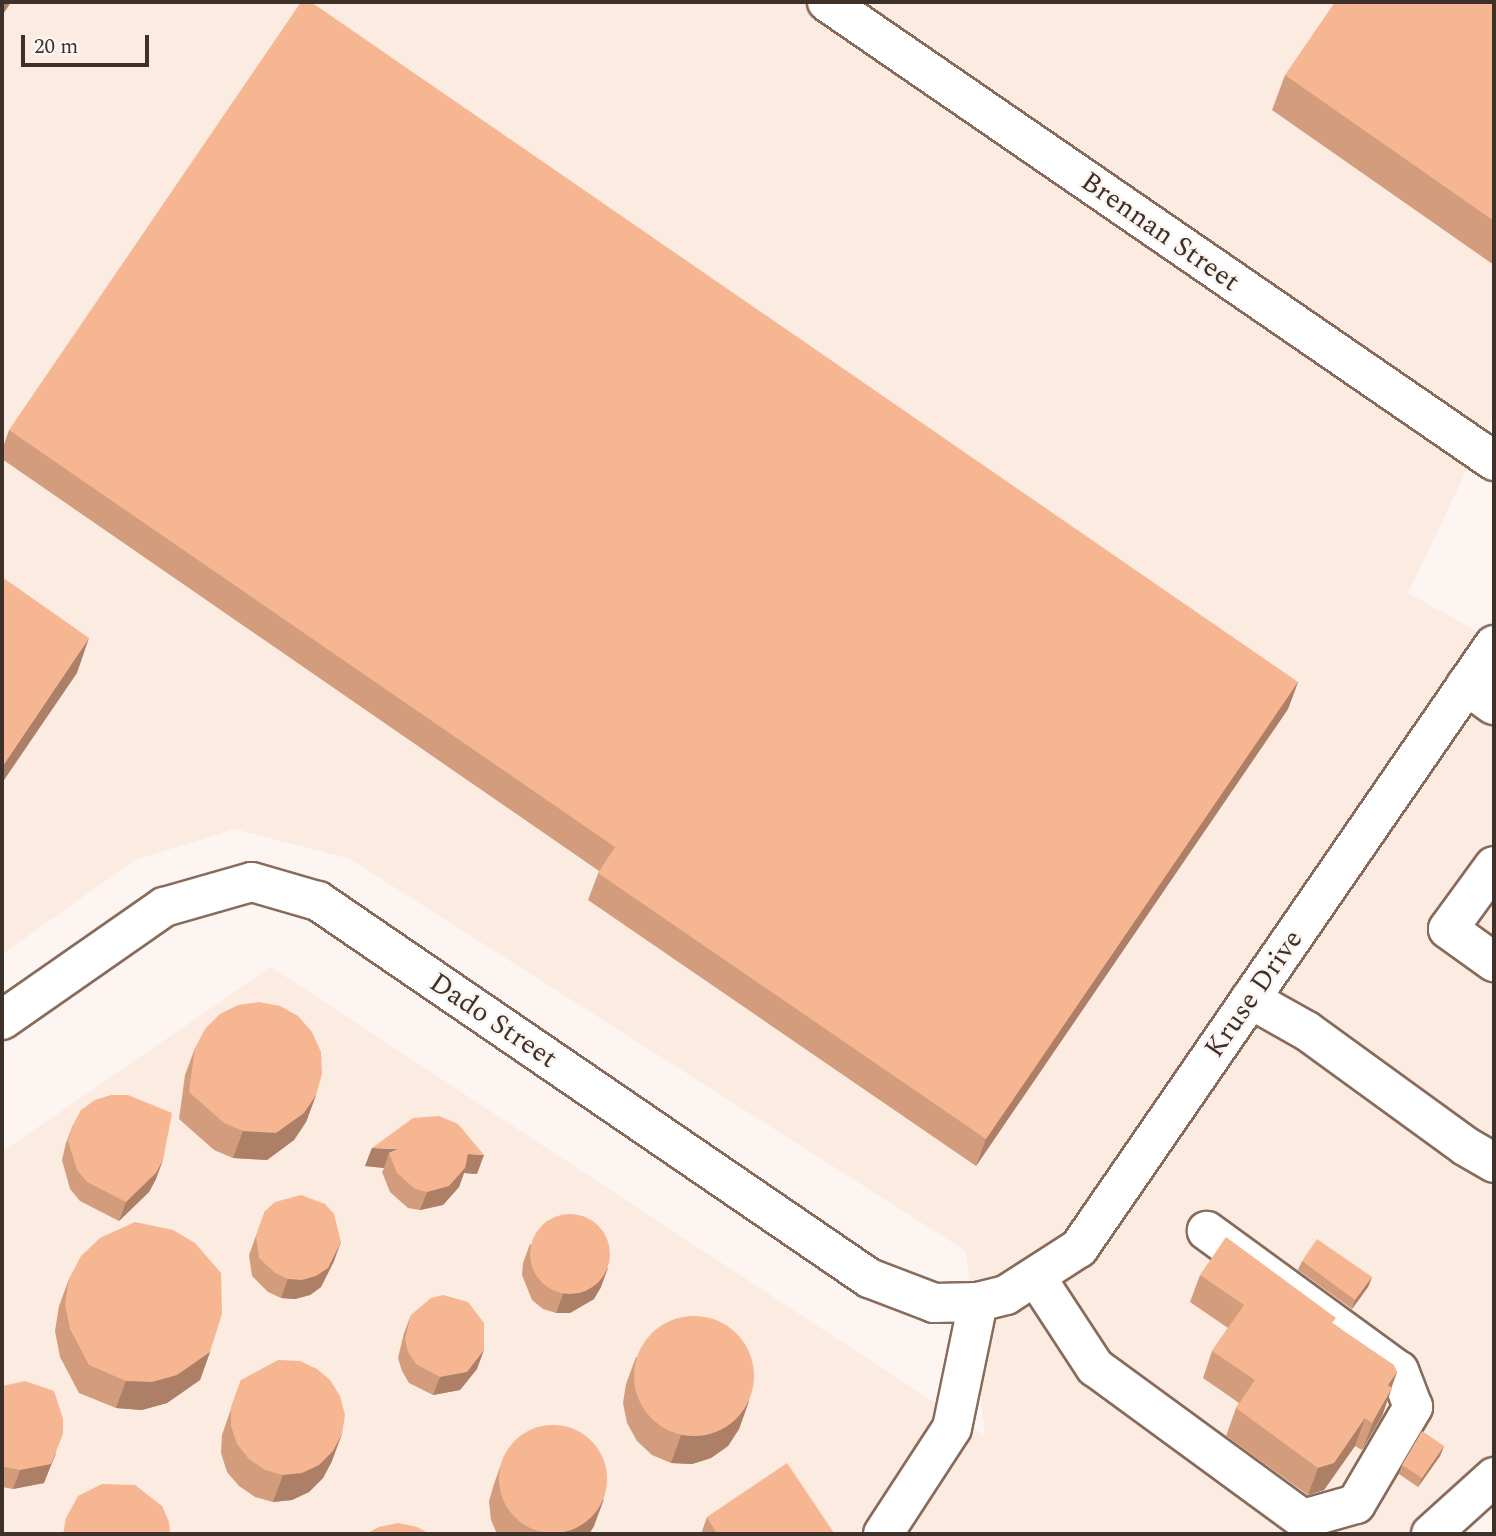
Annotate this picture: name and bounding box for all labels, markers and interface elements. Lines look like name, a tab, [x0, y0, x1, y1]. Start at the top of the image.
scale bar	[24, 21, 152, 65]
text: 20 m	[34, 31, 78, 63]
street label: Brennan Street	[1074, 165, 1246, 299]
street label: Kruse Drive	[1198, 924, 1310, 1064]
street label: Dado Street	[423, 966, 563, 1076]

